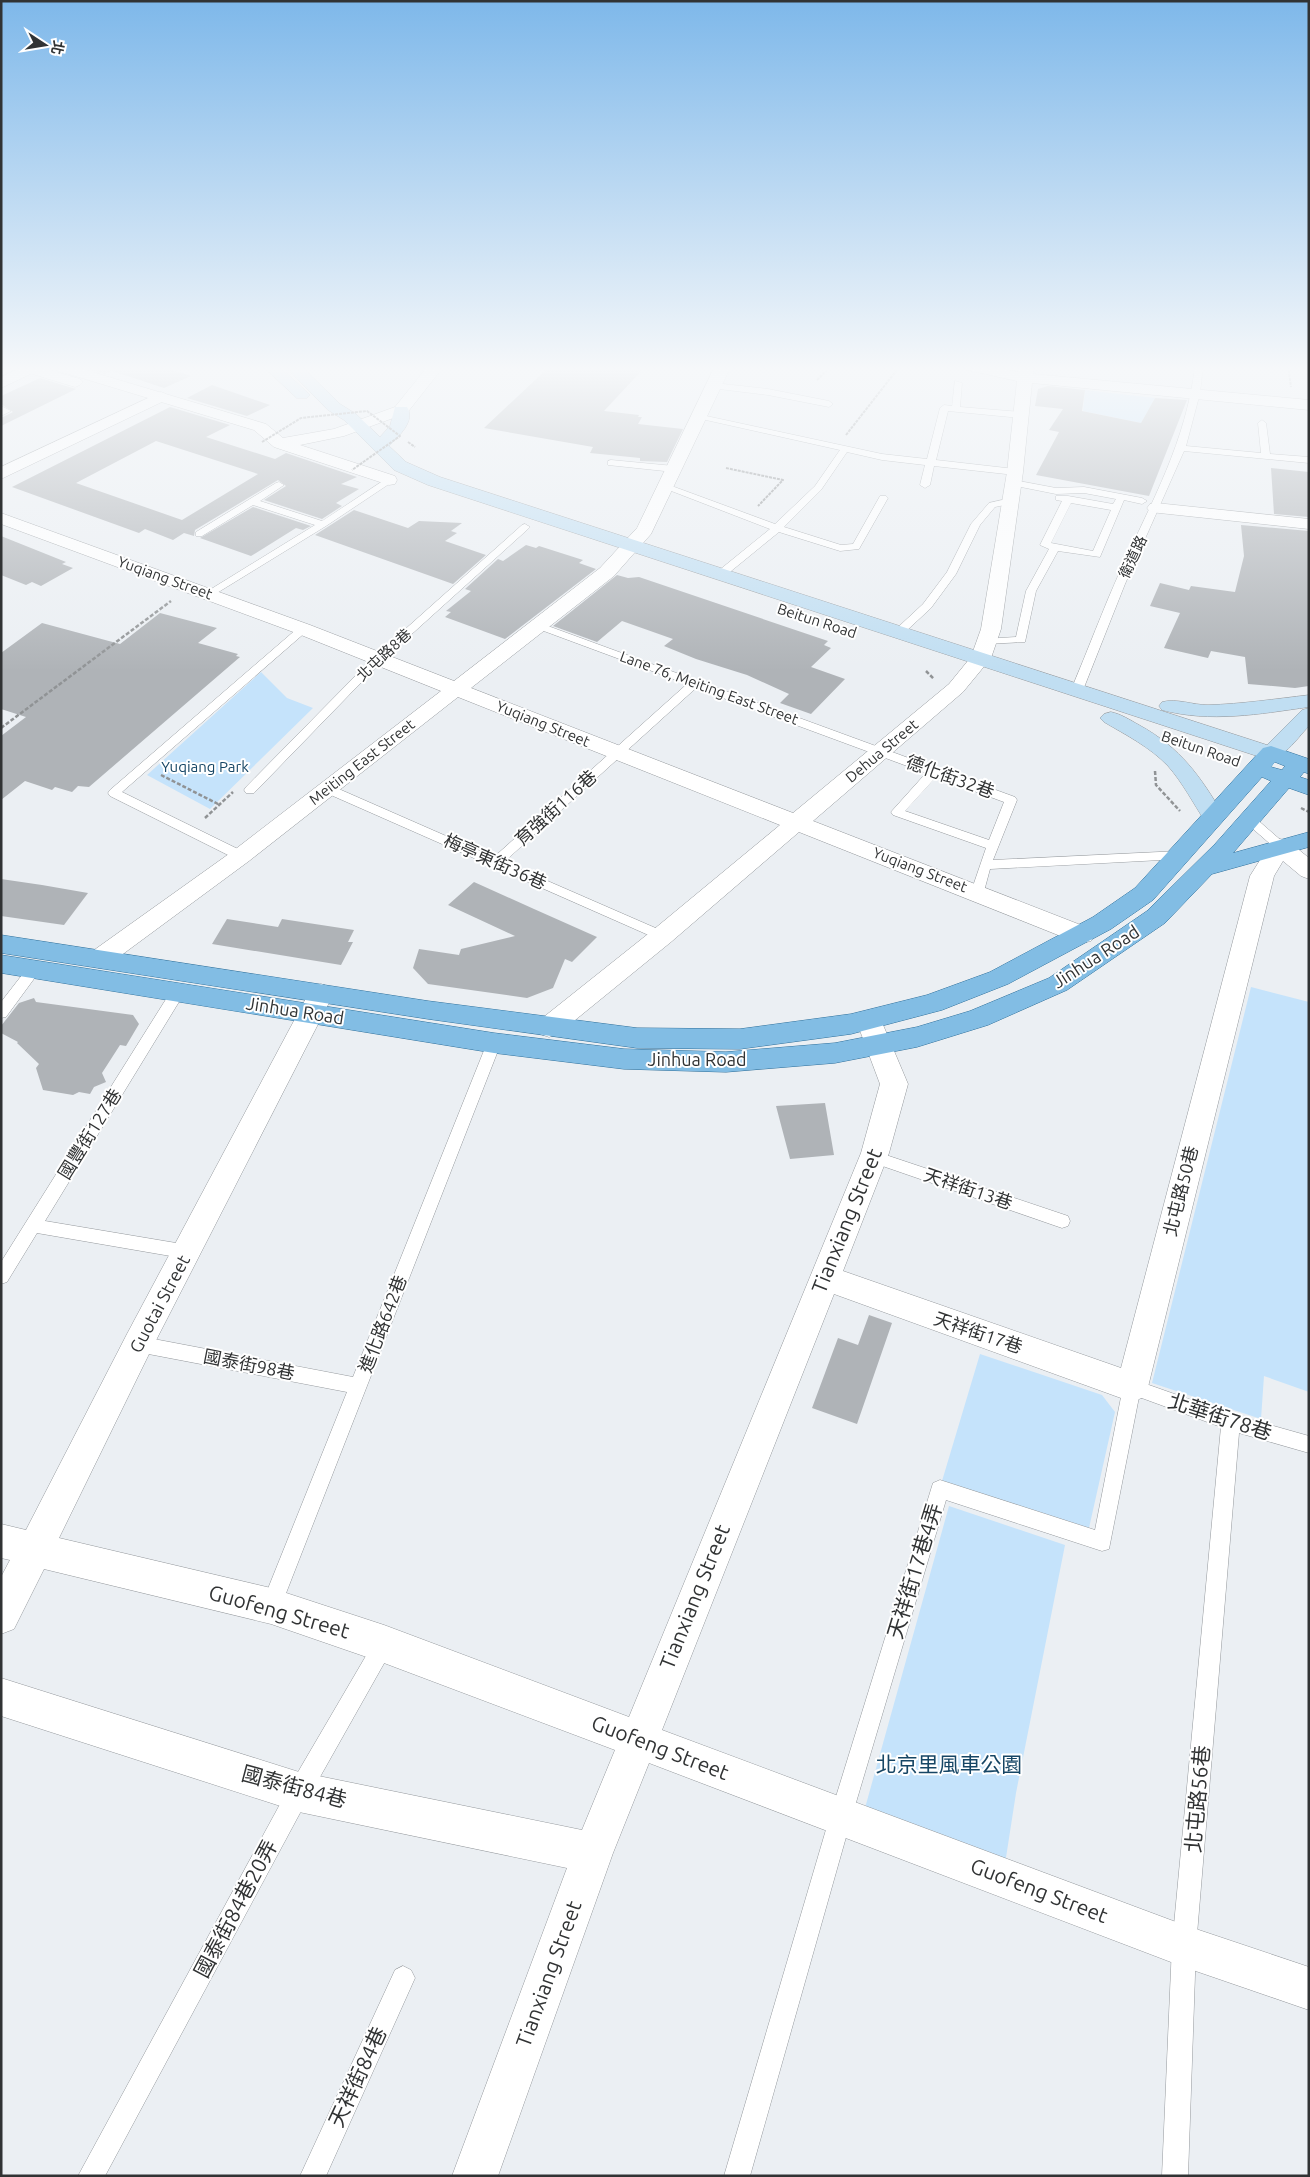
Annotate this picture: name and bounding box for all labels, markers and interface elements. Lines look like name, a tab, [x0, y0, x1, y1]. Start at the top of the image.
north arrow	[20, 20, 70, 70]
text: 北	[48, 39, 67, 56]
street label: 衛道路	[1115, 533, 1150, 581]
street label: Yuqiang Street	[115, 553, 215, 603]
street label: Beitun Road	[775, 600, 859, 641]
street label: 北屯路8巷	[353, 625, 414, 684]
street label: Lane 76, Meiting East Street	[618, 647, 801, 728]
street label: Yuqiang Street	[494, 697, 593, 750]
street label: Meiting East Street	[306, 715, 418, 808]
street label: Dehua Street	[842, 715, 921, 786]
street label: Beitun Road	[1159, 727, 1243, 770]
street label: 德化街32巷	[904, 751, 997, 801]
park label: Yuqiang Park	[161, 758, 249, 775]
street label: 育強街116巷	[511, 766, 600, 849]
street label: 梅亭東街36巷	[441, 830, 550, 893]
street label: Yuqiang Street	[871, 844, 970, 895]
street label: Jinhua Road	[1049, 921, 1142, 991]
street label: Jinhua Road	[245, 992, 346, 1028]
street label: Jinhua Road	[648, 1049, 746, 1069]
street label: 國豐街127巷	[54, 1085, 125, 1182]
street label: 北屯路50巷	[1159, 1144, 1201, 1238]
street label: Tianxiang Street	[806, 1145, 886, 1297]
street label: 天祥街13巷	[921, 1164, 1015, 1213]
street label: Guotai Street	[125, 1251, 193, 1356]
street label: 進化路642巷	[354, 1272, 410, 1375]
street label: 天祥街17巷	[931, 1308, 1025, 1357]
street label: 國泰街98巷	[202, 1345, 296, 1383]
street label: 北華街78巷	[1165, 1388, 1275, 1444]
street label: 天祥街17巷4弄	[882, 1500, 946, 1641]
street label: Tianxiang Street	[654, 1521, 734, 1673]
street label: Guofeng Street	[206, 1579, 352, 1643]
street label: Guofeng Street	[588, 1710, 732, 1784]
street label: 北屯路56巷	[1180, 1744, 1214, 1854]
park label: 北京里風車公園	[876, 1752, 1023, 1776]
street label: 國泰街84巷	[239, 1761, 349, 1812]
street label: 國泰街84巷20弄	[189, 1836, 281, 1981]
street label: Guofeng Street	[967, 1853, 1111, 1927]
street label: Tianxiang Street	[510, 1897, 586, 2050]
street label: 天祥街84巷	[323, 2023, 391, 2130]

